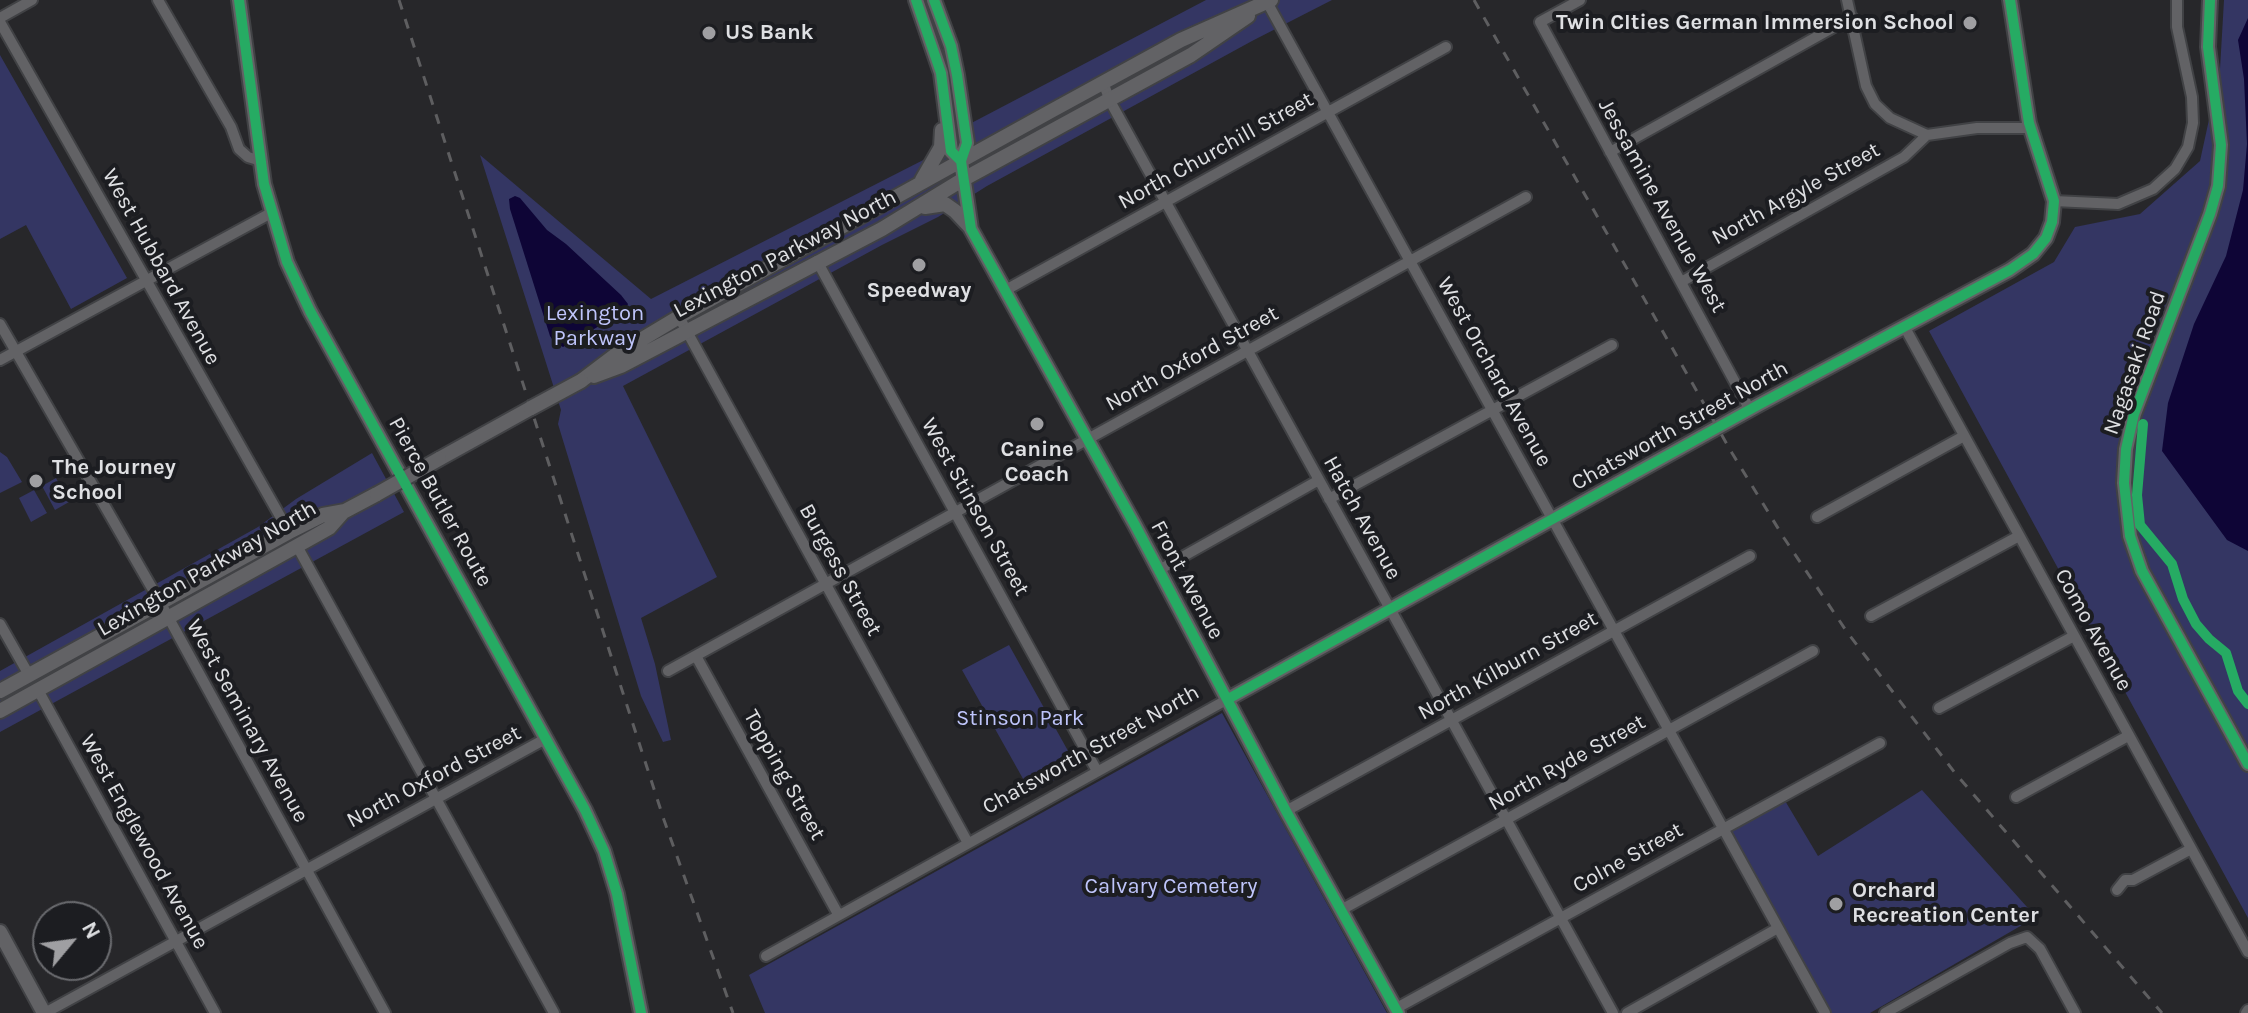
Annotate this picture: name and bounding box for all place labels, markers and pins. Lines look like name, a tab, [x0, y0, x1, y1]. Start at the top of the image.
place label: Twin CIties German Immersion School	[1556, 10, 1954, 36]
marker: Twin CIties German Immersion School	[1961, 14, 1979, 32]
place label: US Bank	[725, 20, 814, 46]
marker: US Bank	[700, 24, 718, 42]
marker: Speedway	[910, 256, 928, 274]
place label: Speedway	[867, 278, 971, 304]
marker: Canine Coach	[1028, 415, 1046, 433]
place label: Canine Coach	[1000, 437, 1074, 488]
place label: The Journey School	[52, 455, 176, 506]
marker: The Journey School	[27, 472, 45, 490]
place label: Orchard Recreation Center	[1852, 878, 2039, 930]
marker: Orchard Recreation Center	[1827, 895, 1845, 913]

